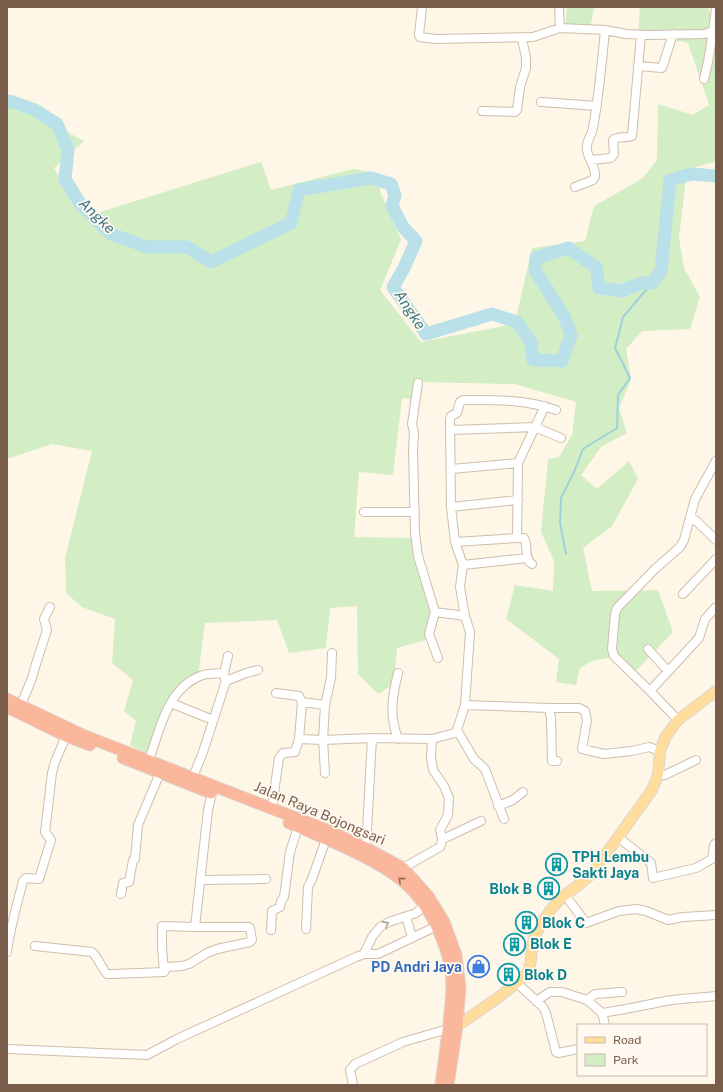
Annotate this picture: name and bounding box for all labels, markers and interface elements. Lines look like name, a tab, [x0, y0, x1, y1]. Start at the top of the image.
water label: Angke	[76, 194, 119, 237]
water label: Angke	[391, 287, 429, 333]
street label: Jalan Raya Bojongsari	[252, 778, 388, 848]
place label: TPH Lembu Sakti Jaya	[572, 849, 649, 881]
building icon: TPH Lembu Sakti Jaya	[544, 852, 570, 878]
building icon: Blok B	[535, 876, 561, 902]
one-way arrow	[399, 877, 406, 884]
place label: Blok B	[489, 881, 532, 897]
building icon: Blok C	[513, 910, 539, 936]
place label: Blok C	[542, 915, 585, 931]
one-way arrow	[382, 921, 389, 929]
building icon: Blok E	[502, 931, 528, 957]
place label: Blok E	[530, 936, 572, 952]
shop icon: PD Andri Jaya	[465, 954, 491, 980]
place label: PD Andri Jaya	[371, 959, 462, 975]
building icon: Blok D	[496, 962, 522, 988]
place label: Blok D	[524, 967, 567, 983]
legend	[577, 1024, 707, 1076]
text: Road	[613, 1033, 641, 1047]
text: Park	[613, 1053, 639, 1067]

